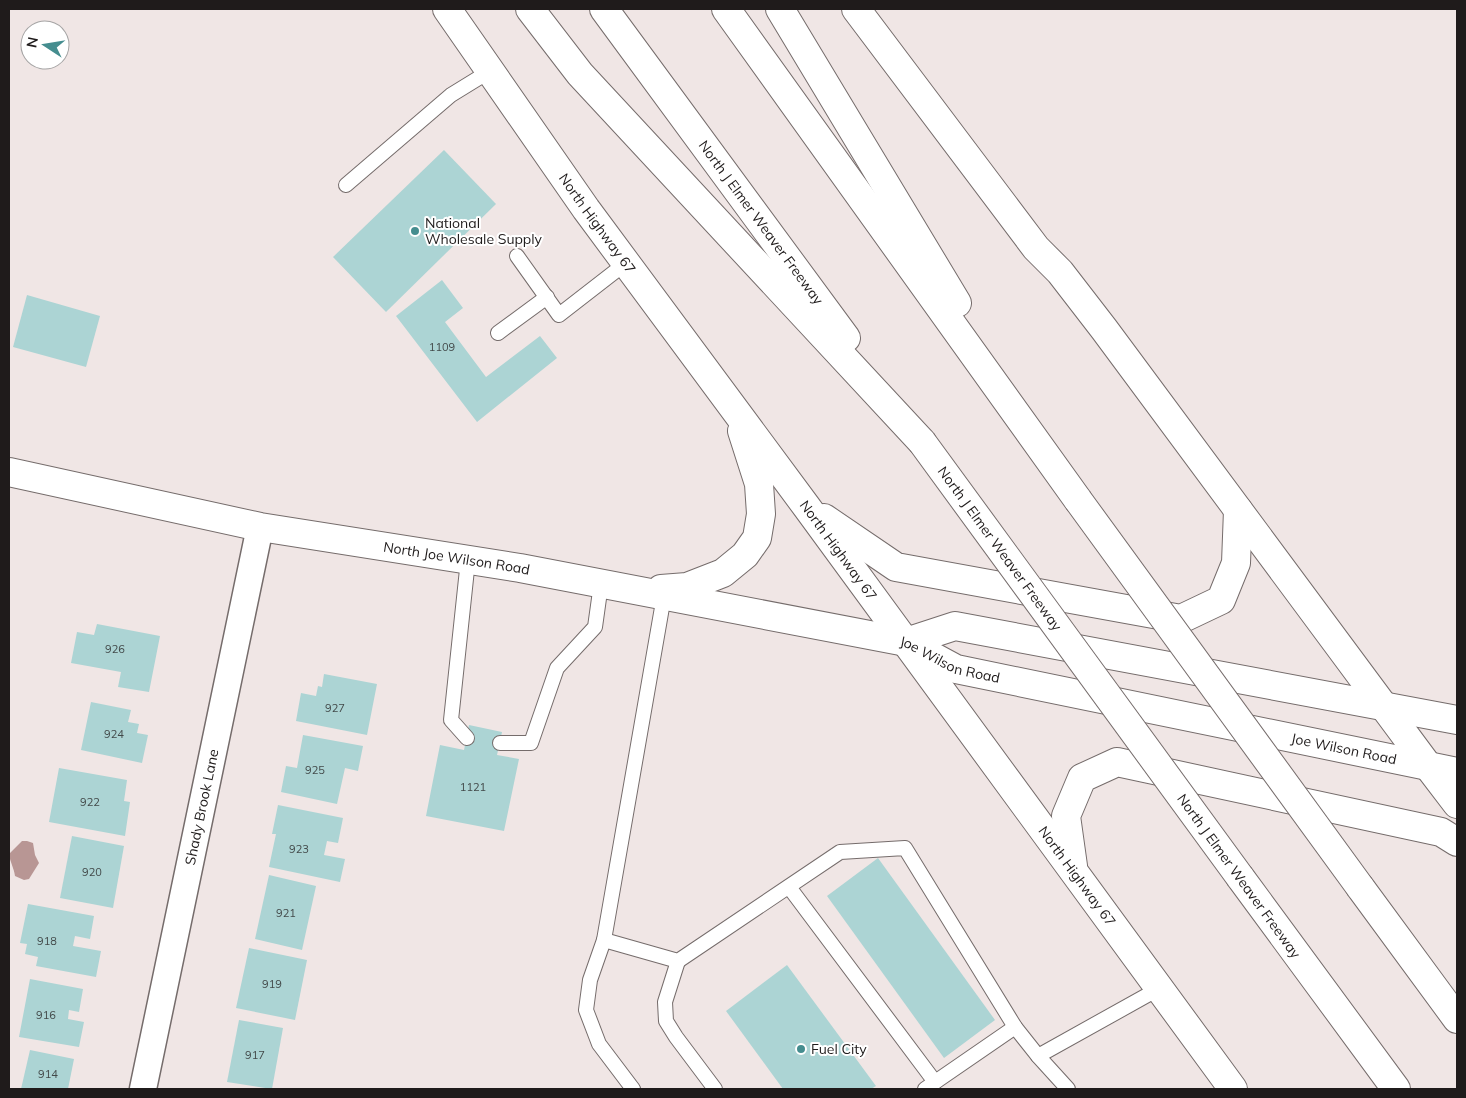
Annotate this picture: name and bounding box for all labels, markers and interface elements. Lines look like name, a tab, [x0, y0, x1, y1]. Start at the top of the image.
north arrow	[20, 20, 70, 70]
text: N	[22, 35, 42, 49]
street label: North J Elmer Weaver Freeway	[695, 137, 828, 309]
street label: North Highway 67	[555, 170, 640, 277]
place label: National Wholesale Supply	[425, 214, 543, 248]
marker: National Wholesale Supply	[409, 225, 421, 237]
house number: 1109	[429, 340, 455, 354]
street label: North J Elmer Weaver Freeway	[934, 463, 1066, 635]
street label: North Highway 67	[796, 497, 881, 604]
street label: North Joe Wilson Road	[382, 538, 531, 579]
street label: Joe Wilson Road	[899, 632, 1002, 687]
house number: 926	[105, 642, 125, 656]
house number: 927	[325, 701, 345, 715]
house number: 924	[104, 727, 124, 741]
street label: Joe Wilson Road	[1289, 729, 1398, 768]
street label: Shady Brook Lane	[181, 747, 223, 867]
house number: 925	[305, 763, 325, 777]
house number: 1121	[460, 780, 486, 794]
street label: North J Elmer Weaver Freeway	[1173, 790, 1305, 962]
house number: 922	[80, 795, 100, 809]
street label: North Highway 67	[1035, 823, 1120, 930]
house number: 923	[289, 842, 309, 856]
house number: 920	[82, 865, 102, 879]
house number: 921	[276, 906, 296, 920]
house number: 918	[37, 934, 57, 948]
house number: 919	[262, 977, 282, 991]
house number: 916	[36, 1008, 56, 1022]
place label: Fuel City	[811, 1040, 867, 1058]
marker: Fuel City	[795, 1043, 807, 1055]
house number: 917	[245, 1048, 265, 1062]
house number: 914	[38, 1067, 58, 1081]

